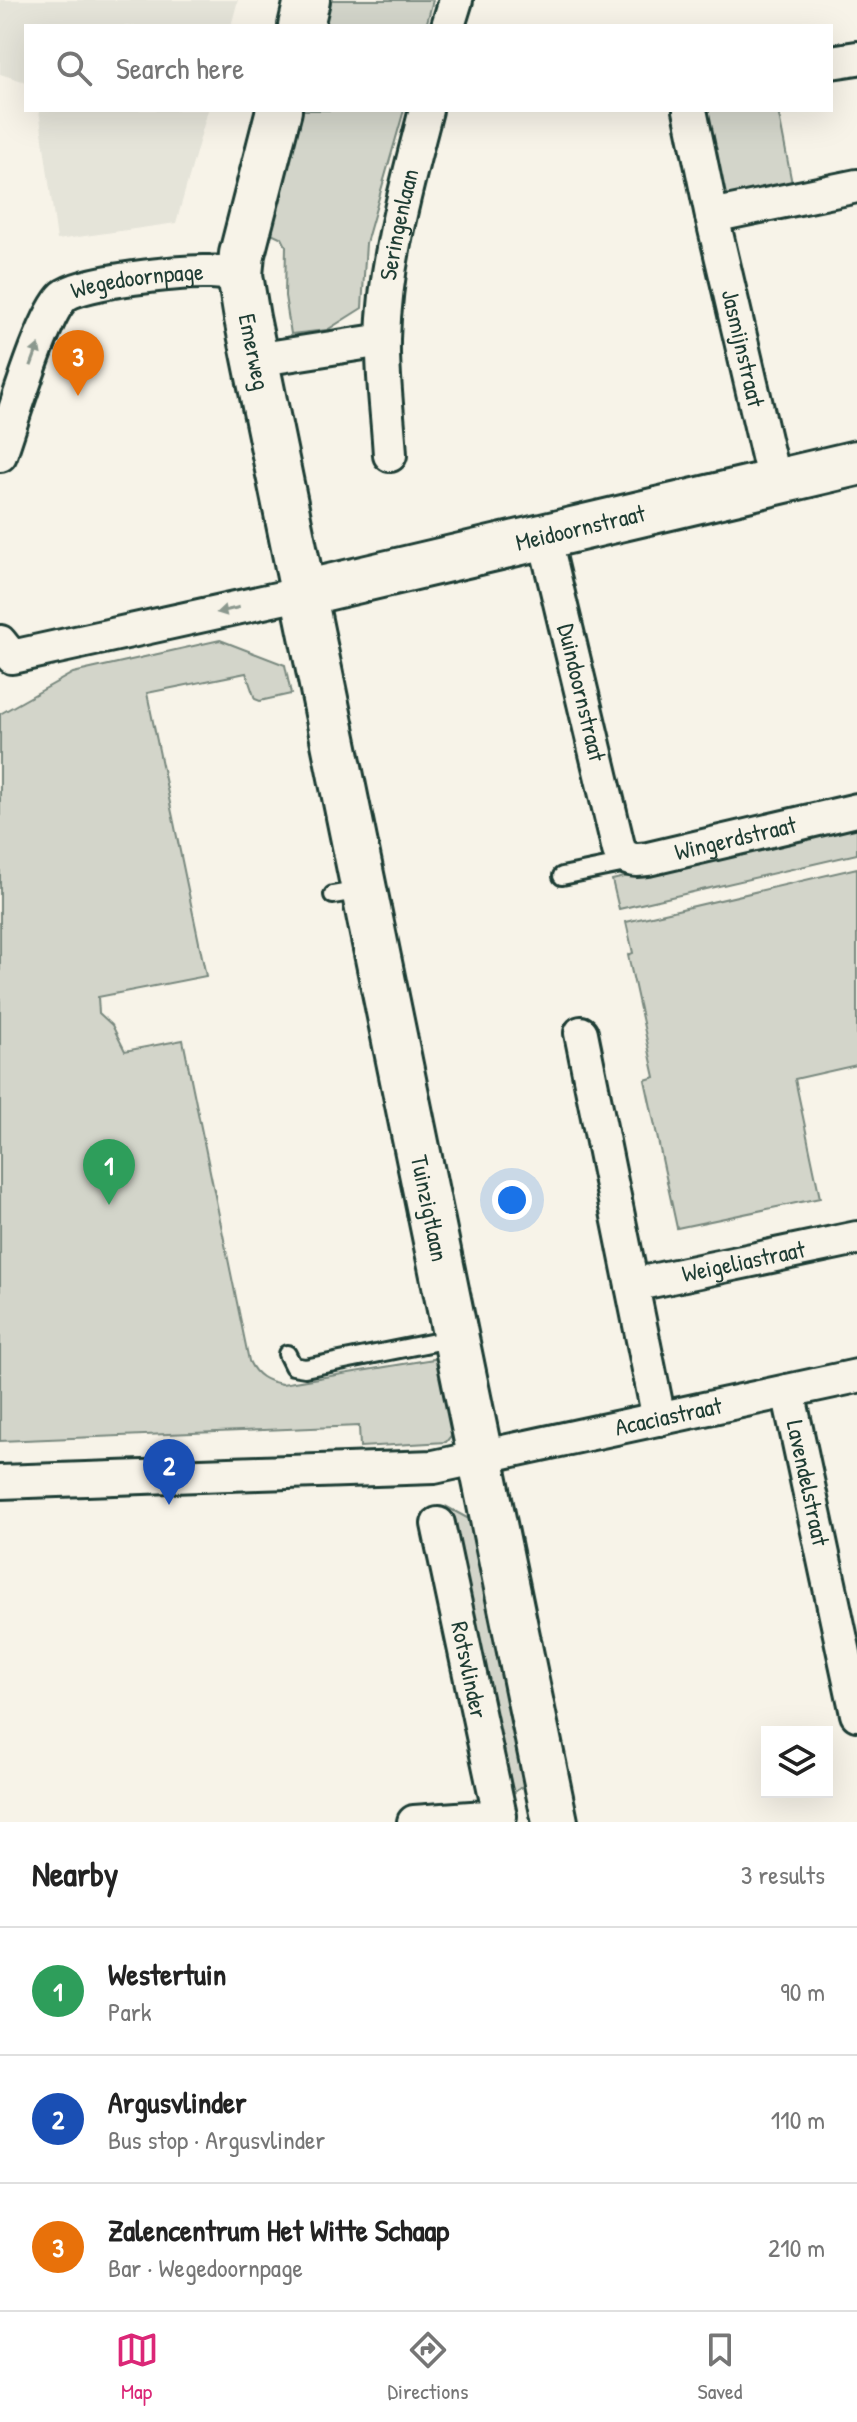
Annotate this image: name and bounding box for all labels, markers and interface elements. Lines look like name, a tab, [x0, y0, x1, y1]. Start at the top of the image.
search box	[24, 24, 833, 112]
icon: search	[52, 46, 96, 90]
text: Search here	[116, 48, 244, 88]
street label: Seringenlaan	[371, 165, 425, 282]
street label: Wegedoornpage	[66, 255, 204, 306]
street label: Jasmijnstraat	[715, 286, 773, 411]
street label: Emerweg	[232, 311, 278, 393]
pin: 3	[52, 330, 104, 396]
one-way arrow	[29, 343, 42, 367]
street label: Meidoornstraat	[512, 496, 649, 558]
one-way arrow	[215, 604, 240, 617]
street label: Duindoornstraat	[551, 621, 614, 765]
street label: Wingerdstraat	[671, 808, 800, 867]
pin: 1	[83, 1139, 135, 1205]
street label: Tuinzigtlaan	[404, 1152, 457, 1264]
your location	[492, 1180, 532, 1220]
street label: Weigeliastraat	[679, 1232, 809, 1289]
street label: Acaciastraat	[612, 1388, 725, 1443]
street label: Lavendelstraat	[780, 1417, 838, 1549]
pin: 2	[143, 1439, 195, 1505]
street label: Rotsvlinder	[444, 1618, 496, 1721]
map controls	[761, 1726, 833, 1798]
button: layers	[761, 1726, 833, 1798]
text: Nearby	[32, 1851, 118, 1897]
text: 3 results	[741, 1857, 825, 1892]
text: Westertuin	[108, 1954, 226, 1994]
text: 1	[53, 1974, 63, 2009]
text: 90 m	[780, 1974, 825, 2009]
text: Park	[108, 1994, 152, 2029]
text: Argusvlinder	[108, 2082, 247, 2122]
text: 2	[52, 2102, 64, 2137]
text: 110 m	[771, 2102, 825, 2137]
text: Bus stop · Argusvlinder	[108, 2122, 325, 2157]
text: Zalencentrum Het Witte Schaap	[108, 2210, 449, 2250]
text: 3	[52, 2230, 64, 2265]
text: 210 m	[768, 2230, 825, 2265]
text: Bar · Wegedoornpage	[108, 2250, 303, 2285]
tab: Map	[115, 2328, 159, 2406]
tab: Directions	[388, 2328, 469, 2406]
tab: Saved	[698, 2328, 742, 2406]

